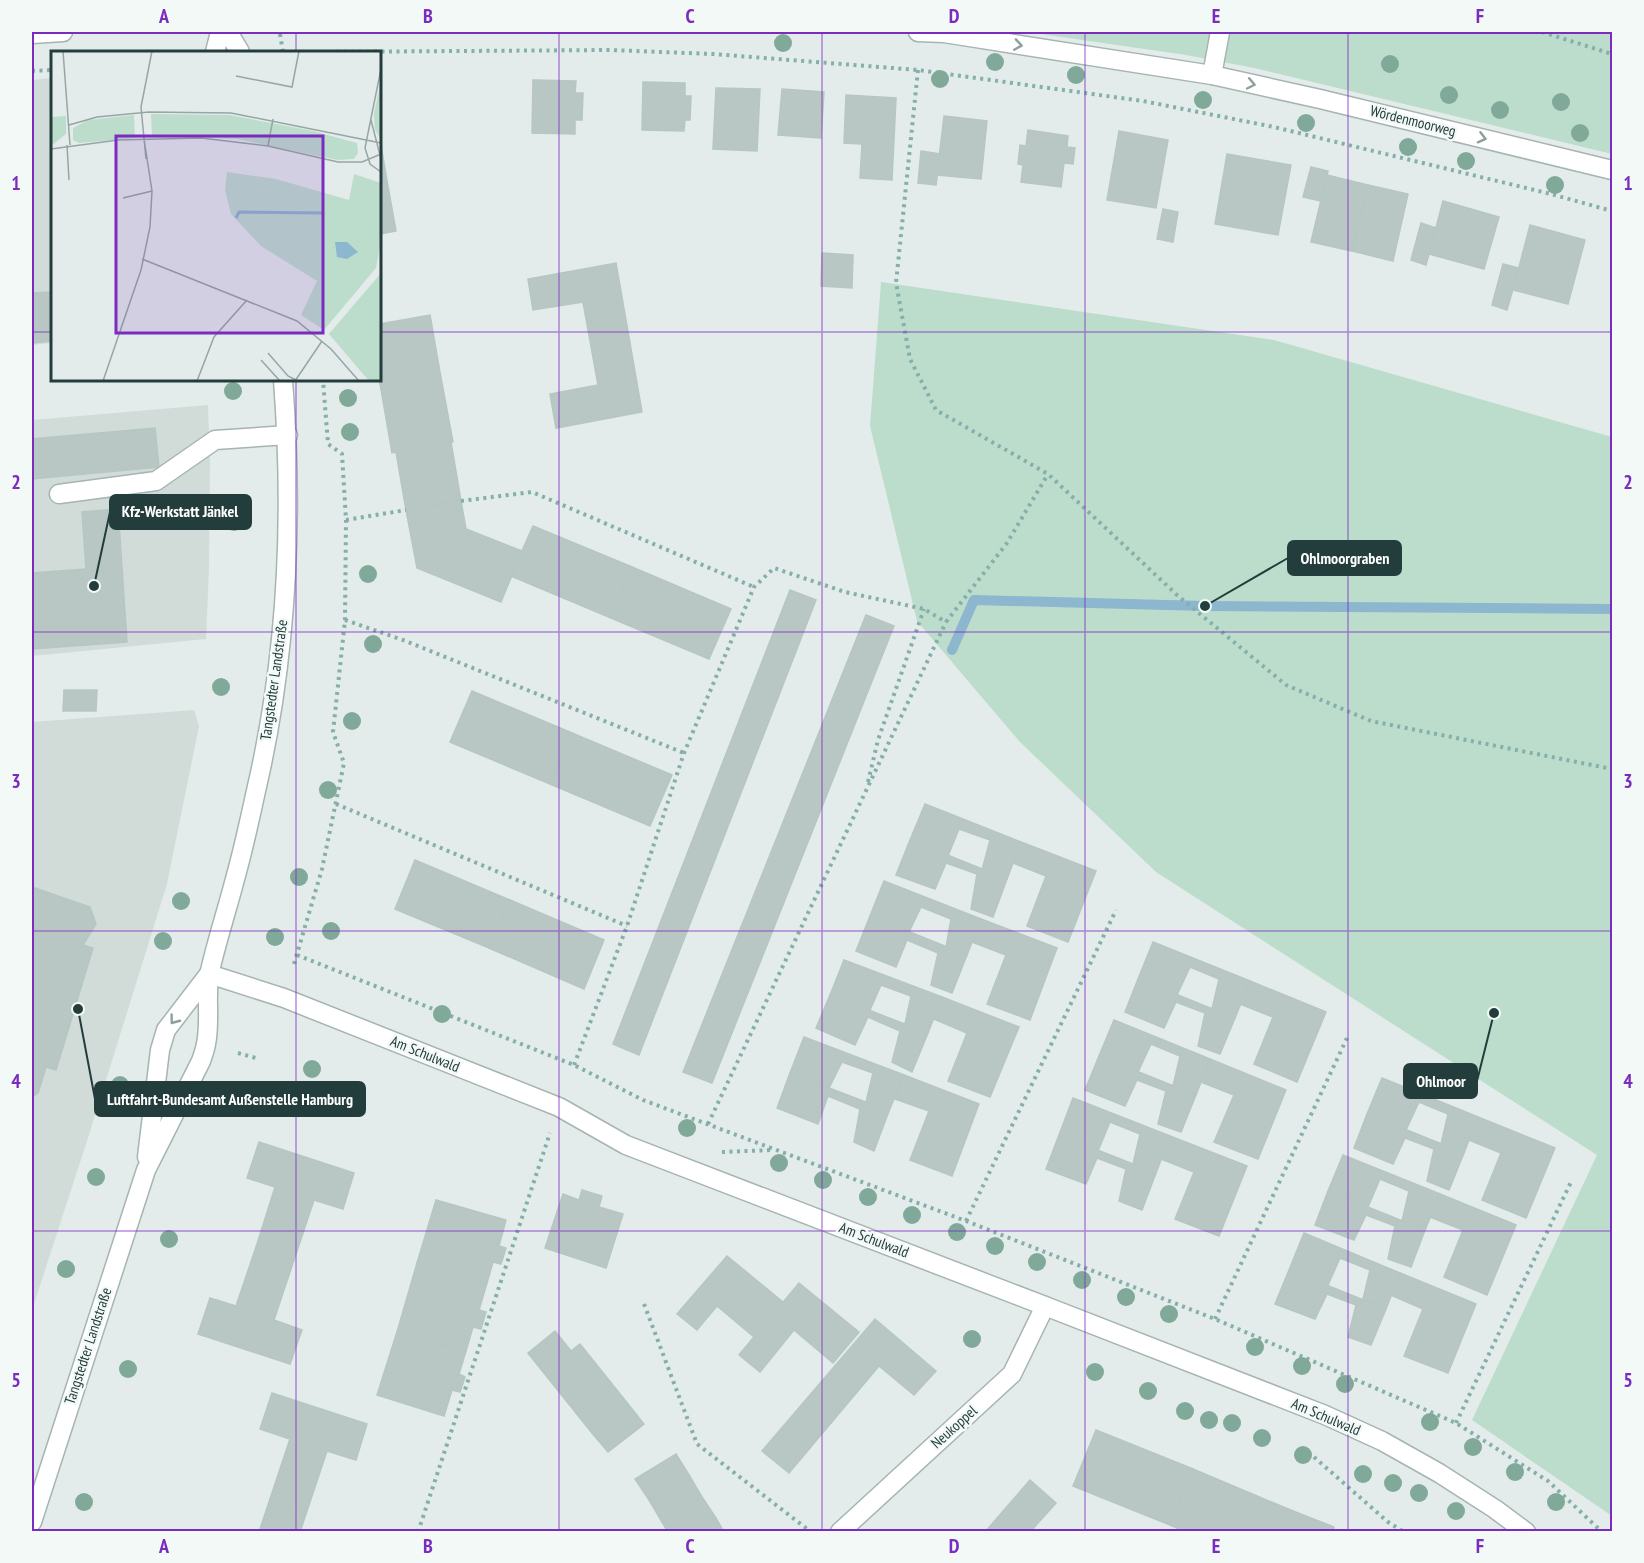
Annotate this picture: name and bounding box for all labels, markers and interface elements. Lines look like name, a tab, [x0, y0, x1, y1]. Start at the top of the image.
text: A	[158, 3, 170, 29]
text: B	[423, 3, 433, 29]
text: C	[685, 3, 695, 29]
text: D	[949, 3, 960, 29]
text: E	[1212, 3, 1220, 29]
text: F	[1476, 3, 1484, 29]
one-way arrow	[1013, 38, 1022, 50]
inset map	[51, 51, 381, 381]
one-way arrow	[1246, 77, 1256, 90]
street label: Wördenmoorweg	[1368, 101, 1458, 140]
one-way arrow	[1477, 131, 1487, 144]
text: 1	[11, 170, 21, 196]
text: 1	[1623, 170, 1633, 196]
text: 2	[11, 469, 21, 495]
text: 2	[1623, 469, 1633, 495]
callout: Kfz-Werkstatt Jänkel	[110, 495, 251, 529]
text: Kfz-Werkstatt Jänkel	[122, 501, 238, 521]
callout: Ohlmoorgraben	[1288, 541, 1401, 575]
text: Ohlmoorgraben	[1301, 548, 1389, 568]
street label: Tangstedter Landstraße	[256, 618, 291, 741]
text: 3	[11, 768, 21, 794]
text: 3	[1623, 768, 1633, 794]
one-way arrow	[170, 1014, 181, 1025]
street label: Am Schulwald	[388, 1031, 463, 1076]
callout: Ohlmoor	[1404, 1064, 1477, 1098]
text: 4	[11, 1068, 21, 1094]
text: 4	[1623, 1068, 1633, 1094]
text: Ohlmoor	[1416, 1071, 1466, 1091]
callout: Luftfahrt-Bundesamt Außenstelle Hamburg	[95, 1082, 365, 1116]
text: Luftfahrt-Bundesamt Außenstelle Hamburg	[107, 1089, 353, 1109]
street label: Am Schulwald	[837, 1218, 912, 1262]
street label: Tangstedter Landstraße	[60, 1285, 115, 1407]
text: 5	[11, 1367, 21, 1393]
text: 5	[1623, 1367, 1633, 1393]
street label: Am Schulwald	[1289, 1393, 1364, 1440]
street label: Neukoppel	[927, 1401, 981, 1452]
text: A	[158, 1533, 170, 1559]
text: B	[423, 1533, 433, 1559]
text: C	[685, 1533, 695, 1559]
text: D	[949, 1533, 960, 1559]
text: E	[1212, 1533, 1220, 1559]
text: F	[1476, 1533, 1484, 1559]

